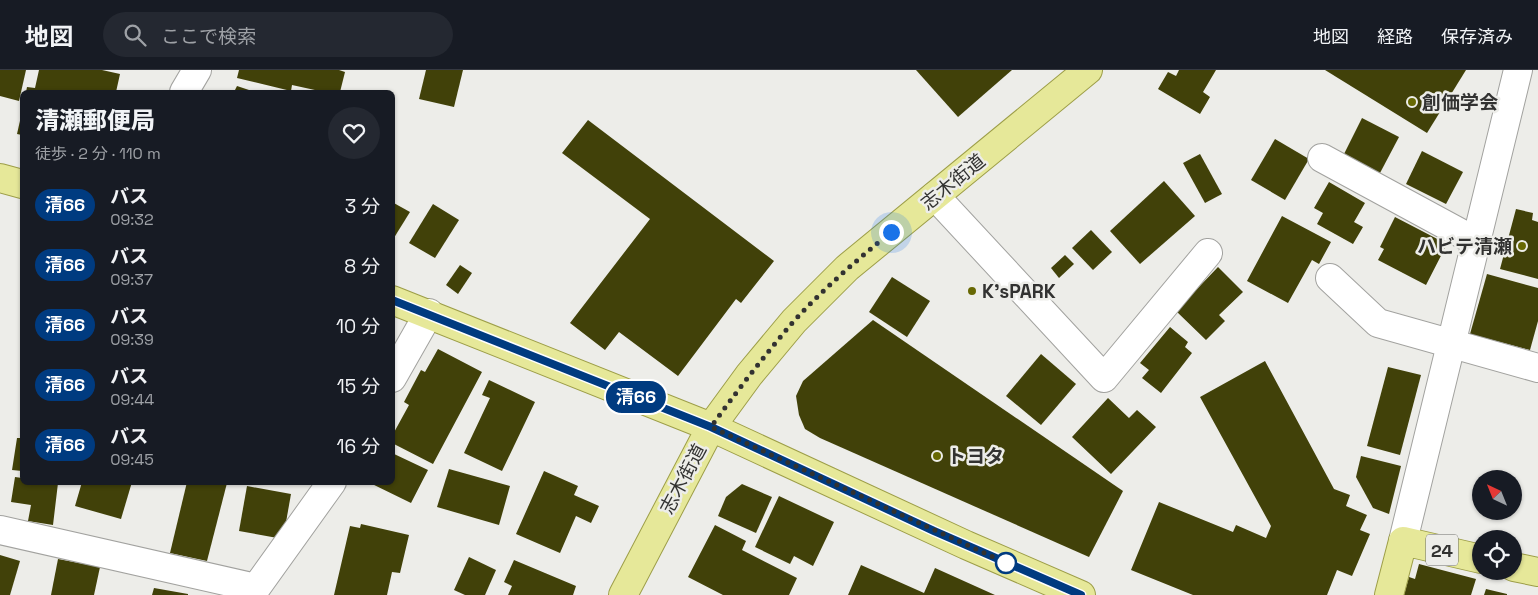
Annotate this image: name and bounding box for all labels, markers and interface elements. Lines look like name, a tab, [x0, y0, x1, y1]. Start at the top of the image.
search box	[103, 12, 453, 57]
text: 地図	[25, 21, 73, 52]
icon: search	[121, 21, 149, 49]
text: ここで検索	[161, 24, 256, 49]
text: 地図	[1313, 25, 1349, 48]
text: 経路	[1377, 25, 1413, 48]
text: 保存済み	[1441, 25, 1513, 48]
place label: 創価学会	[1422, 90, 1498, 115]
marker: 創価学会	[1406, 96, 1418, 108]
text: 清瀬郵便局	[35, 105, 155, 136]
button: heart	[328, 107, 380, 159]
text: 徒歩 · 2 分 · 110 m	[35, 143, 161, 164]
street label: 志木街道	[916, 148, 990, 216]
text: バス	[110, 184, 148, 209]
text: 清66	[45, 193, 85, 216]
text: 3 分	[345, 194, 380, 219]
text: 09:32	[110, 209, 154, 230]
your location	[879, 220, 904, 245]
place label: ハビテ清瀬	[1417, 234, 1512, 259]
marker: ハビテ清瀬	[1516, 240, 1528, 252]
text: バス	[110, 244, 148, 269]
text: 清66	[45, 253, 85, 276]
text: 8 分	[344, 254, 380, 279]
text: 09:37	[110, 269, 153, 290]
place label: K'sPARK	[982, 279, 1056, 304]
marker: K'sPARK	[966, 285, 978, 297]
text: バス	[110, 304, 148, 329]
text: 清66	[45, 313, 85, 336]
text: 10 分	[336, 314, 380, 339]
text: 09:39	[110, 329, 154, 350]
text: バス	[110, 364, 148, 389]
text: 清66	[45, 373, 85, 396]
text: 15 分	[337, 374, 380, 399]
line badge: 清66	[607, 381, 665, 413]
text: 清66	[616, 385, 656, 408]
text: 09:44	[110, 389, 154, 410]
text: バス	[110, 424, 148, 449]
text: 清66	[45, 433, 85, 456]
text: 16 分	[337, 434, 380, 459]
street label: 志木街道	[654, 440, 712, 518]
place label: トヨタ	[947, 444, 1004, 469]
text: 09:45	[110, 449, 154, 470]
marker: トヨタ	[931, 450, 943, 462]
north arrow	[1472, 470, 1522, 520]
map controls	[1472, 470, 1522, 580]
button: locate	[1472, 530, 1522, 580]
road number: 24	[1426, 534, 1458, 566]
unlabelled marker	[995, 552, 1017, 574]

